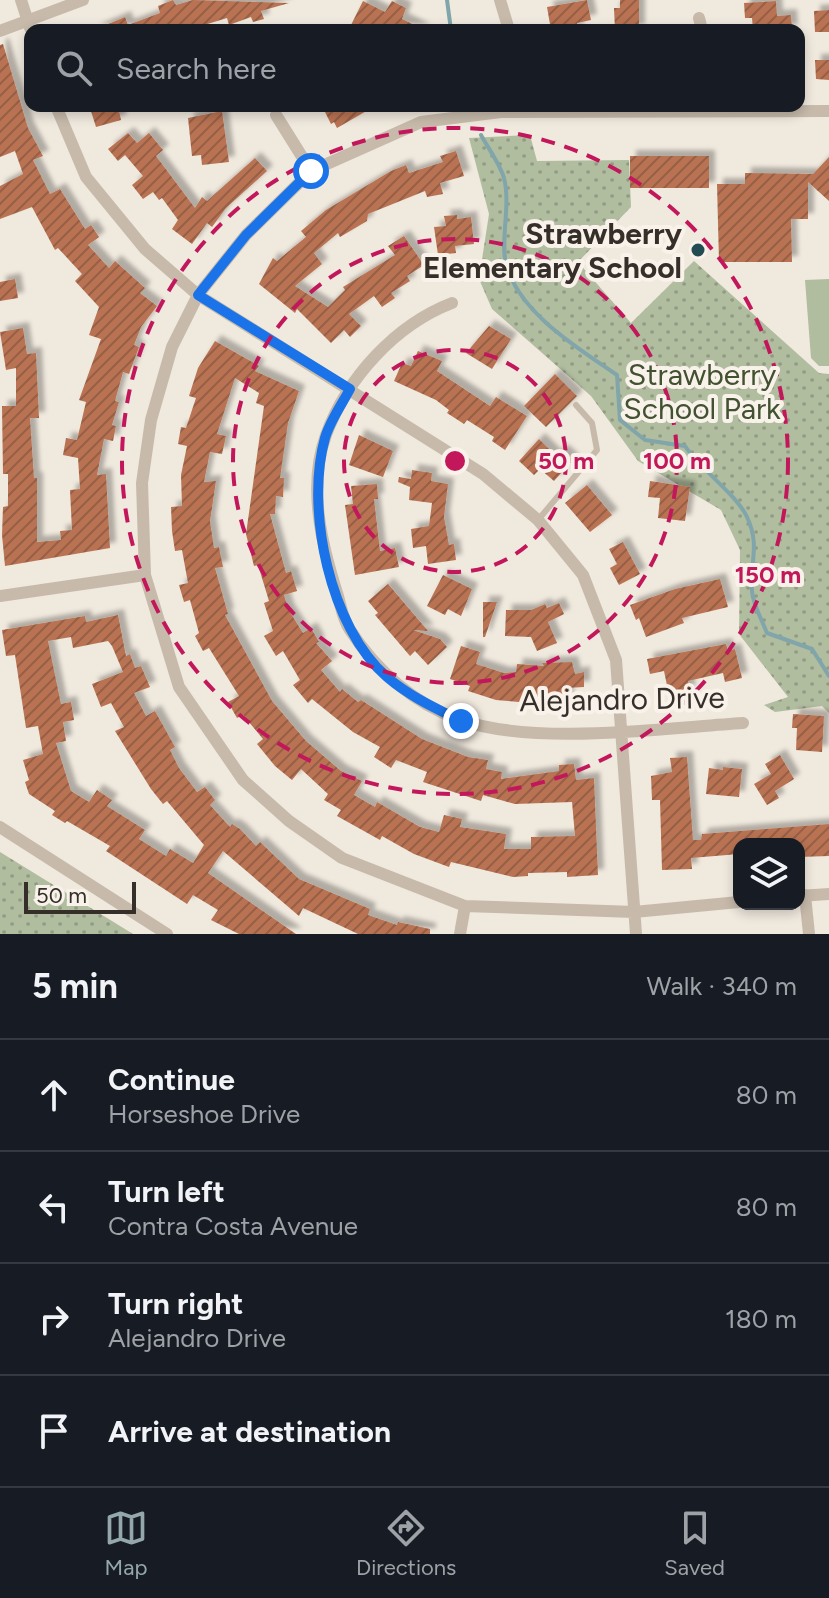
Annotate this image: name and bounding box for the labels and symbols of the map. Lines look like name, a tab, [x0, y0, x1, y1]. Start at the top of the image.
route start	[293, 153, 329, 189]
place label: Strawberry Elementary School	[423, 215, 683, 286]
marker: Strawberry Elementary School	[689, 241, 707, 259]
park label: Strawberry School Park	[623, 356, 781, 427]
text: 50 m	[538, 446, 594, 475]
text: 100 m	[643, 446, 711, 475]
centre of rings	[441, 447, 469, 475]
text: 150 m	[735, 560, 801, 589]
street label: Alejandro Drive	[519, 679, 725, 719]
route end	[443, 703, 479, 739]
scale bar	[24, 878, 136, 914]

